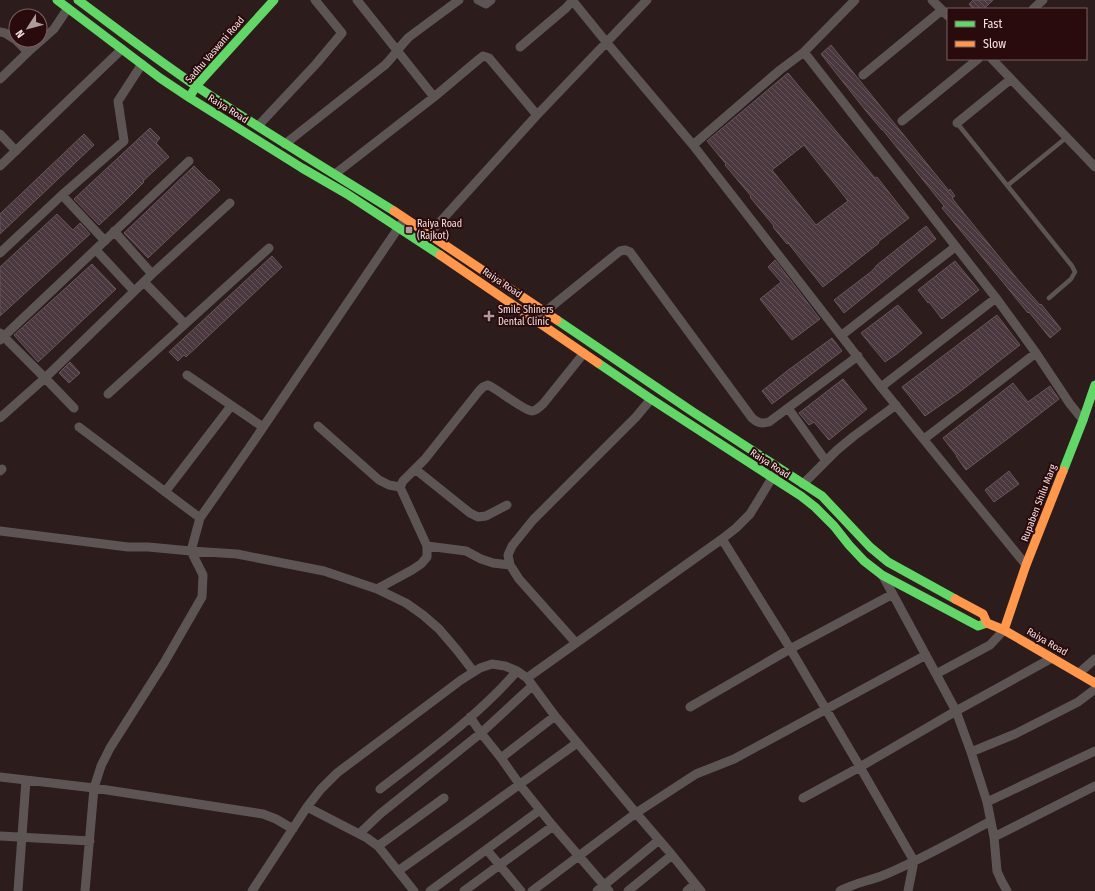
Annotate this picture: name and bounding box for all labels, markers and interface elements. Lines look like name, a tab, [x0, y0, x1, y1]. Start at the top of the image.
north arrow	[8, 8, 48, 48]
legend	[947, 8, 1087, 60]
street label: Sadhu Vaswani Road	[183, 14, 247, 86]
text: Fast	[983, 17, 1002, 31]
text: N	[13, 27, 28, 40]
text: Slow	[983, 37, 1006, 51]
street label: Raiya Road	[206, 92, 250, 126]
place label: Raiya Road (Rajkot)	[417, 218, 462, 242]
marker: Raiya Road (Rajkot)	[404, 225, 414, 235]
street label: Raiya Road	[480, 265, 524, 301]
place label: Smile Shiners Dental Clinic	[498, 304, 554, 328]
marker: Smile Shiners Dental Clinic	[483, 310, 495, 322]
street label: Raiya Road	[748, 447, 792, 481]
street label: Rupaben Shilu Marg	[1019, 462, 1059, 543]
street label: Raiya Road	[1024, 626, 1070, 658]

